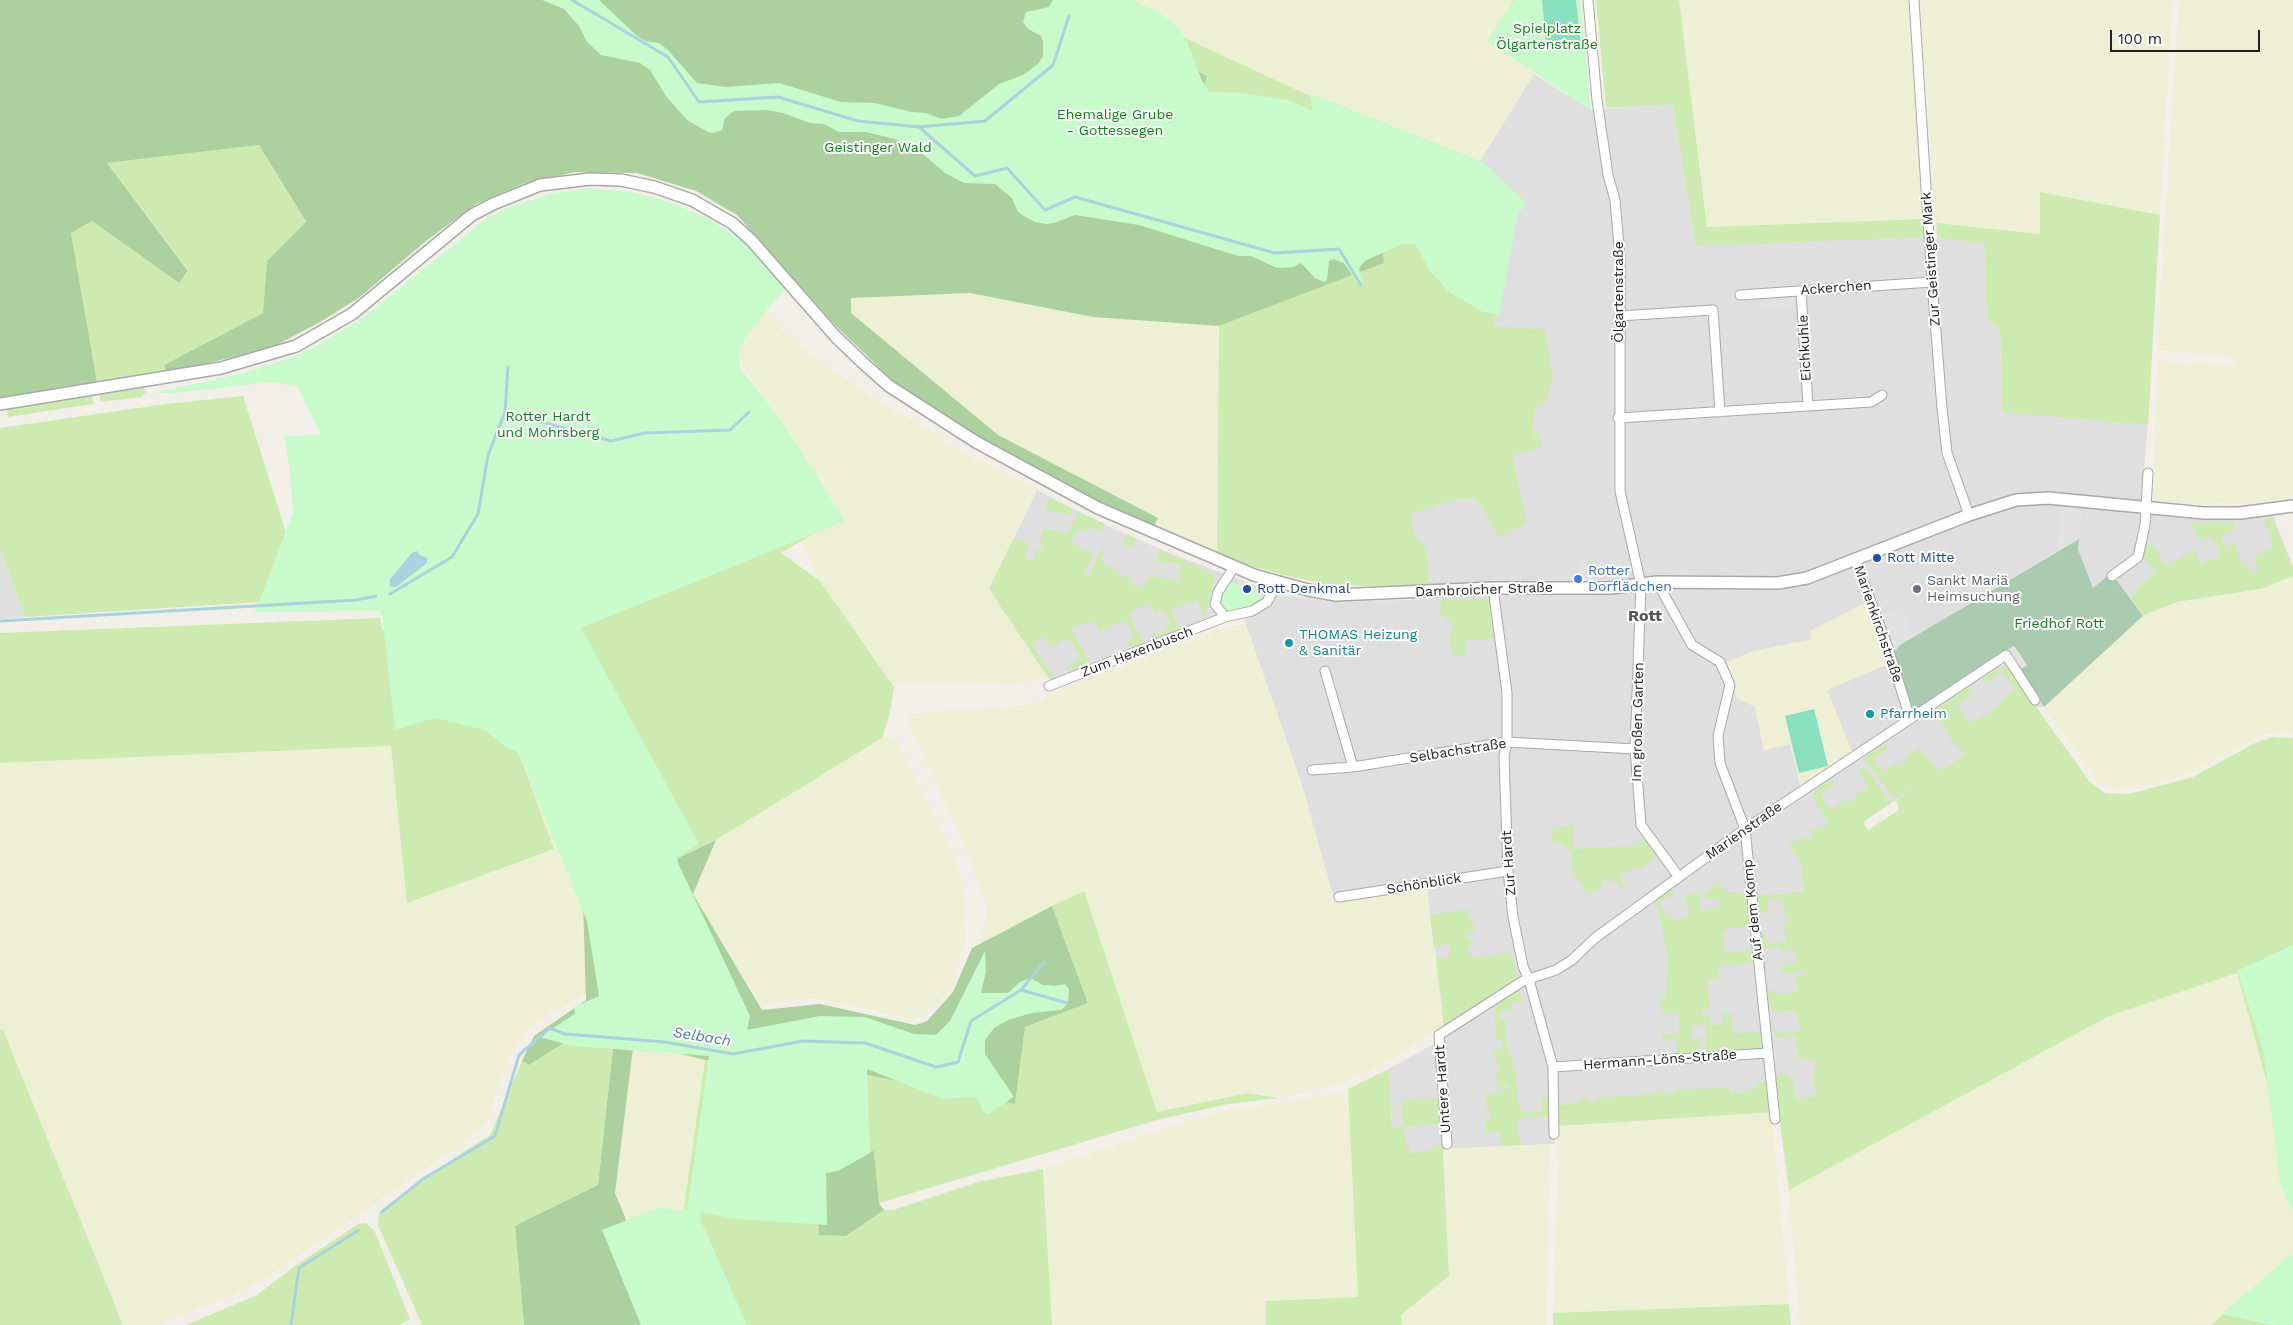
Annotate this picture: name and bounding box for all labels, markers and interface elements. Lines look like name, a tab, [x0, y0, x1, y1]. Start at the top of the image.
scale bar	[2113, 20, 2263, 52]
park label: Spielplatz Ölgartenstraße	[1496, 21, 1598, 54]
text: 100 m	[2118, 30, 2162, 48]
park label: Ehemalige Grube - Gottessegen	[1057, 107, 1173, 140]
park label: Geistinger Wald	[824, 140, 932, 156]
street label: Zur Geistinger Mark	[1918, 191, 1944, 327]
street label: Ölgartenstraße	[1611, 241, 1627, 343]
street label: Ackerchen	[1800, 277, 1872, 299]
street label: Eichkuhle	[1795, 314, 1815, 382]
park label: Rotter Hardt und Mohrsberg	[497, 409, 599, 442]
place label: Rott Mitte	[1887, 550, 1955, 566]
marker: Rott Mitte	[1871, 552, 1883, 564]
place label: Rotter Dorflädchen	[1588, 563, 1672, 596]
street label: Marienkirchstraße	[1850, 563, 1906, 685]
marker: Rotter Dorflädchen	[1572, 573, 1584, 585]
place label: Sankt Mariä Heimsuchung	[1927, 573, 2020, 606]
street label: Dambroicher Straße	[1415, 579, 1553, 601]
place label: Rott Denkmal	[1257, 581, 1350, 597]
marker: Rott Denkmal	[1241, 583, 1253, 595]
marker: Sankt Mariä Heimsuchung	[1911, 583, 1923, 595]
district label: Rott	[1628, 606, 1662, 626]
park label: Friedhof Rott	[2014, 616, 2104, 632]
street label: Zum Hexenbusch	[1079, 623, 1195, 681]
place label: THOMAS Heizung & Sanitär	[1299, 627, 1417, 660]
marker: THOMAS Heizung & Sanitär	[1283, 637, 1295, 649]
street label: Im großen Garten	[1629, 662, 1647, 782]
place label: Pfarrheim	[1880, 706, 1947, 722]
marker: Pfarrheim	[1864, 708, 1876, 720]
street label: Selbachstraße	[1408, 735, 1508, 767]
street label: Marienstraße	[1703, 798, 1785, 864]
street label: Zur Hardt	[1498, 830, 1520, 896]
street label: Auf dem Komp	[1739, 858, 1767, 962]
street label: Schönblick	[1386, 870, 1462, 898]
water label: Selbach	[672, 1024, 732, 1050]
street label: Untere Hardt	[1432, 1044, 1454, 1134]
street label: Hermann-Löns-Straße	[1583, 1046, 1737, 1074]

